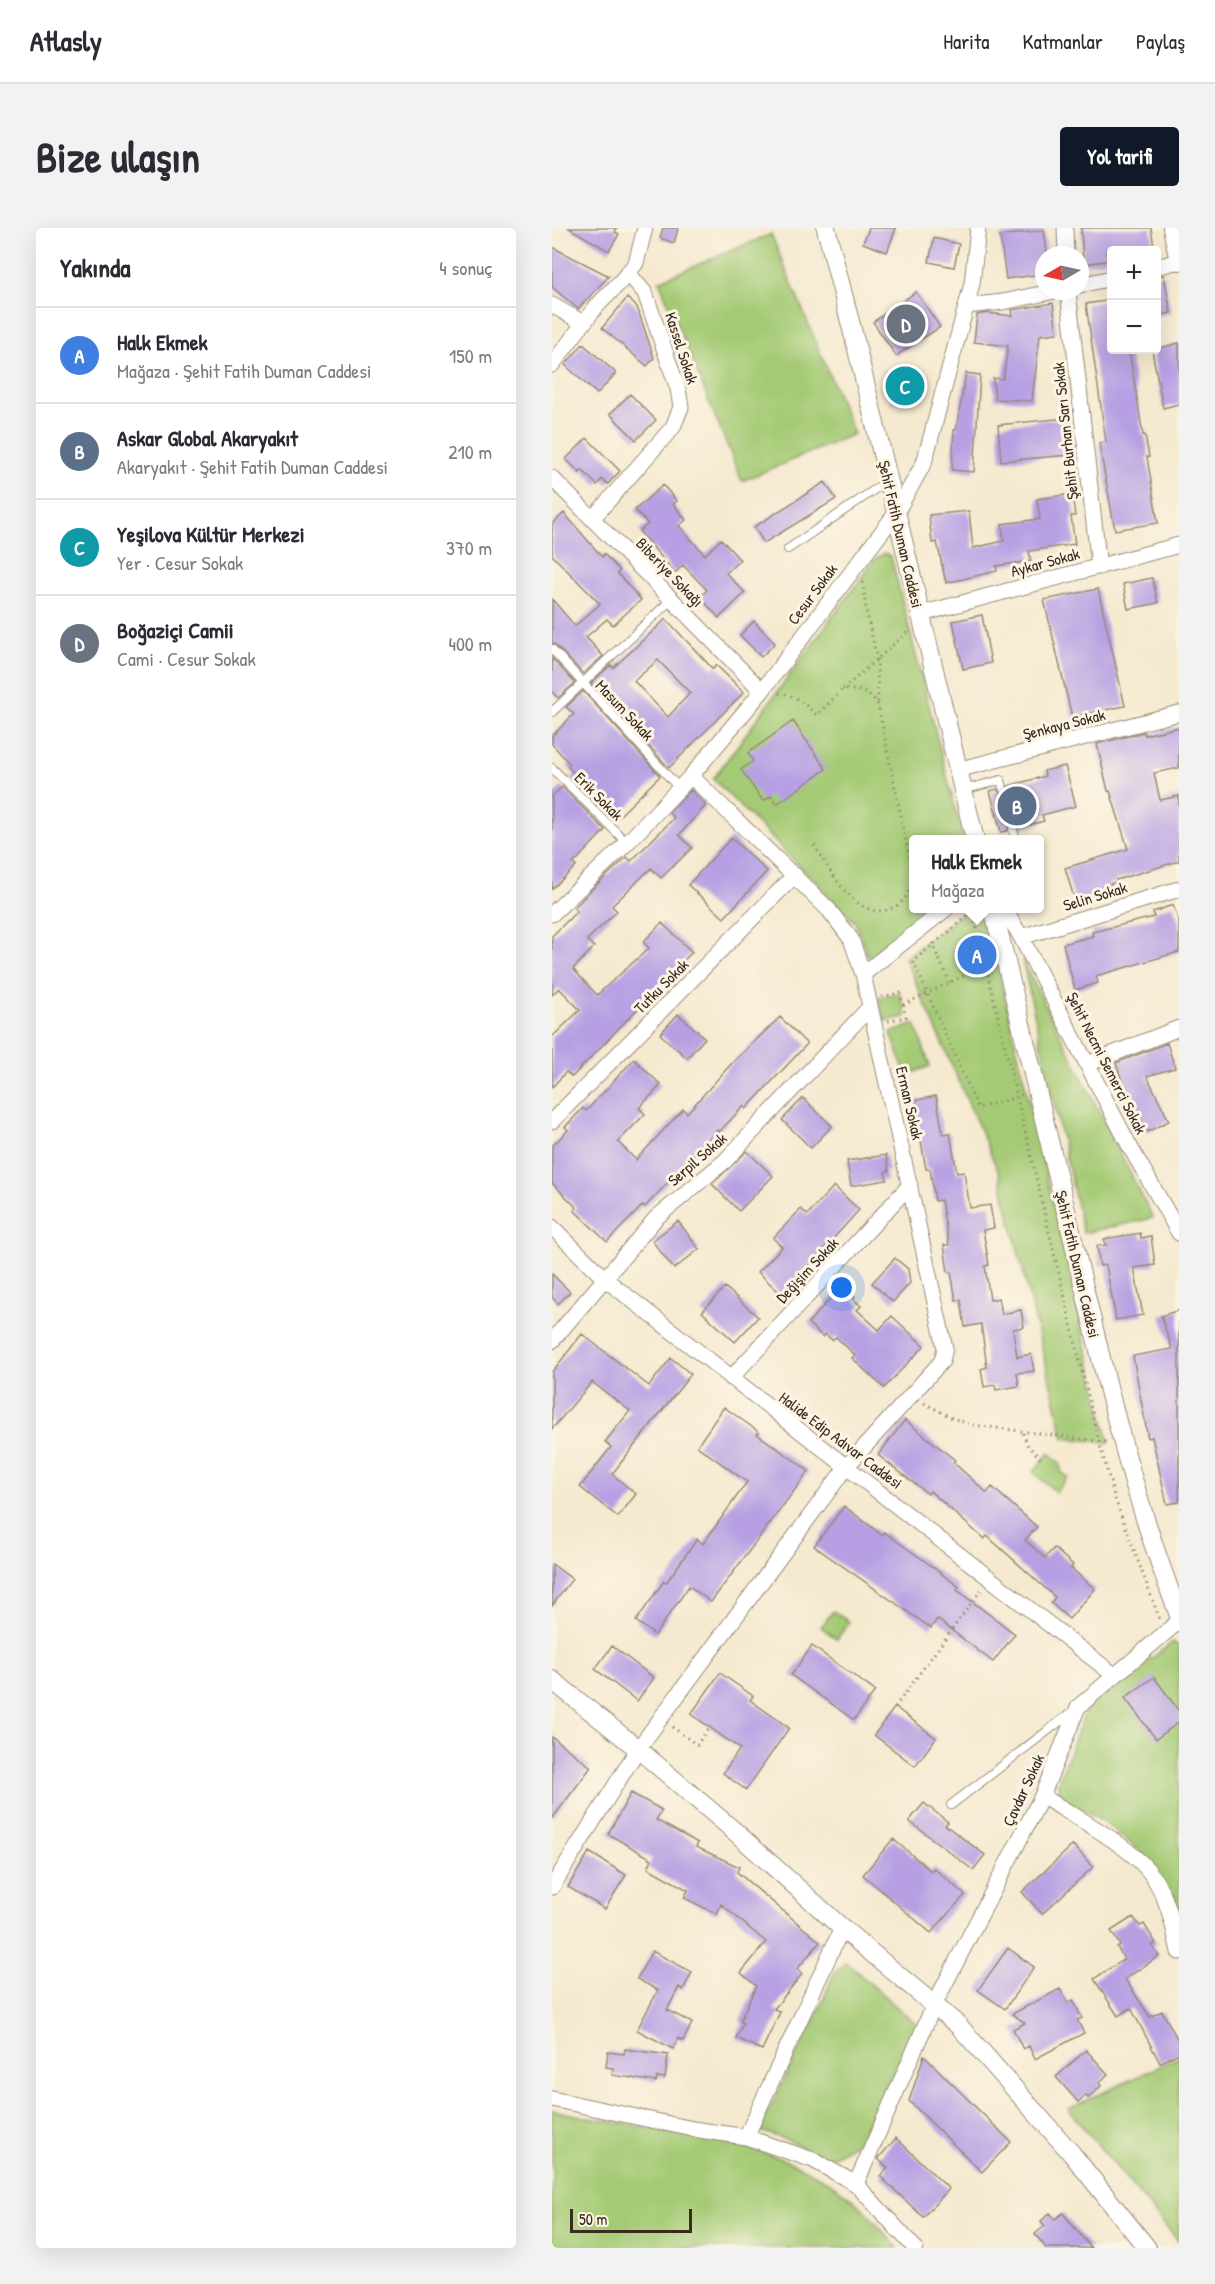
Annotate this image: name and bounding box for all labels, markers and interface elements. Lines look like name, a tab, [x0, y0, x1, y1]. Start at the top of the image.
text: Atlasly	[30, 22, 102, 60]
text: Harita	[943, 27, 990, 56]
text: Katmanlar	[1023, 27, 1103, 56]
text: Paylaş	[1136, 27, 1185, 56]
button: Yol tarifi	[1060, 127, 1179, 186]
text: Bize ulaşın	[36, 128, 200, 185]
north arrow	[1035, 246, 1089, 300]
map controls	[1107, 246, 1161, 354]
button: +	[1107, 246, 1161, 300]
text: Yakında	[60, 250, 130, 285]
text: 4 sonuç	[439, 254, 492, 281]
button: −	[1107, 300, 1161, 354]
pin: D	[886, 302, 926, 346]
street label: Kassel Sokak	[660, 309, 704, 387]
text: Halk Ekmek	[117, 327, 208, 357]
text: A	[75, 342, 84, 369]
text: 150 m	[449, 342, 492, 369]
text: Mağaza · Şehit Fatih Duman Caddesi	[117, 357, 371, 384]
street label: Şehit Burhan Sarı Sokak	[1047, 361, 1083, 501]
pin: C	[886, 364, 924, 408]
text: Askar Global Akaryakıt	[117, 423, 298, 453]
text: B	[74, 438, 85, 465]
text: 210 m	[448, 438, 492, 465]
text: Akaryakıt · Şehit Fatih Duman Caddesi	[117, 453, 388, 480]
street label: Şehit Fatih Duman Caddesi	[873, 458, 929, 610]
text: Yeşilova Kültür Merkezi	[117, 519, 305, 549]
street label: Biberiye Sokağı	[631, 532, 709, 612]
text: C	[74, 534, 85, 561]
text: 370 m	[446, 534, 492, 561]
street label: Aykar Sokak	[1008, 542, 1082, 582]
text: Yer · Cesur Sokak	[117, 549, 243, 576]
street label: Cesur Sokak	[782, 559, 842, 629]
text: Boğaziçi Camii	[117, 615, 234, 645]
text: D	[75, 630, 84, 657]
text: 400 m	[448, 630, 492, 657]
text: Cami · Cesur Sokak	[117, 645, 256, 672]
street label: Masum Sokak	[591, 675, 659, 746]
street label: Şenkaya Sokak	[1021, 703, 1108, 745]
street label: Erik Sokak	[570, 767, 628, 825]
pin: B	[998, 784, 1036, 828]
popup	[909, 835, 1044, 913]
text: Halk Ekmek	[931, 846, 1022, 876]
text: Mağaza	[931, 876, 984, 903]
street label: Selin Sokak	[1060, 876, 1130, 916]
pin: A	[958, 932, 996, 978]
street label: Tutku Sokak	[629, 953, 694, 1018]
street label: Şehit Necmi Semerci Sokak	[1062, 988, 1152, 1138]
street label: Erman Sokak	[891, 1064, 929, 1142]
street label: Serpil Sokak	[663, 1127, 731, 1191]
street label: Şehit Fatih Duman Caddesi	[1050, 1188, 1106, 1340]
street label: Değişim Sokak	[771, 1232, 843, 1308]
your location	[827, 1273, 856, 1302]
street label: Halide Edip Adıvar Caddesi	[775, 1386, 907, 1494]
street label: Çavdar Sokak	[997, 1750, 1049, 1830]
scale bar	[570, 2206, 692, 2234]
text: 50 m	[579, 2208, 608, 2230]

